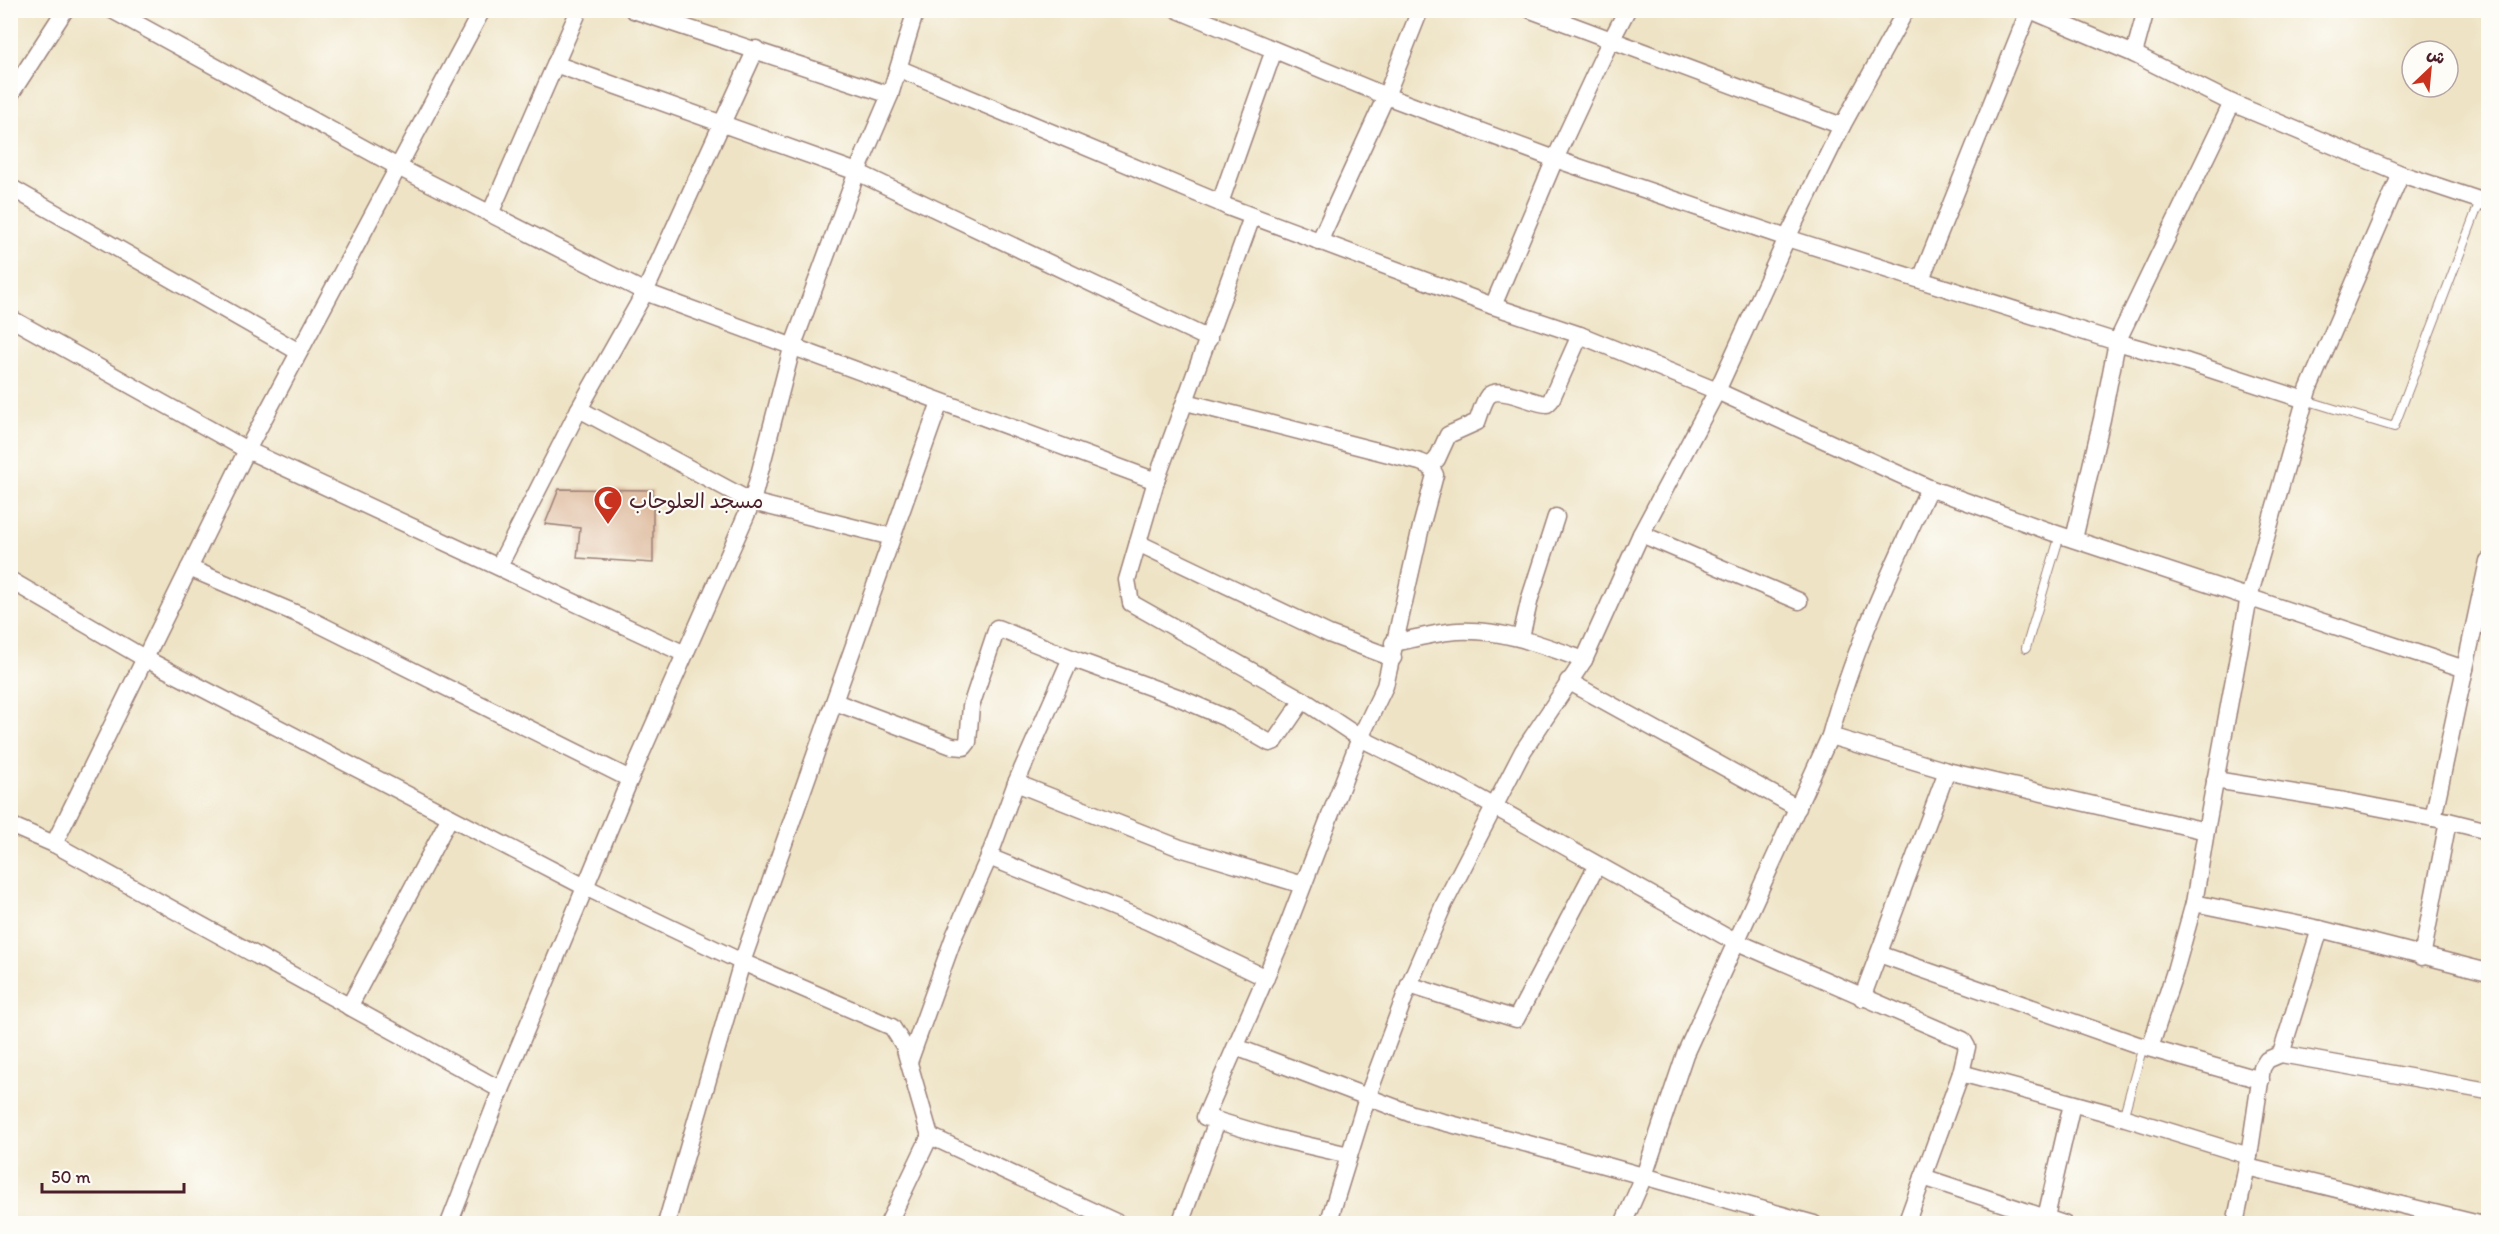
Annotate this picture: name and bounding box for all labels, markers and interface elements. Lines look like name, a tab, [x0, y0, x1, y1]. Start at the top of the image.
north arrow	[2400, 39, 2460, 99]
text: ش	[2424, 44, 2448, 68]
mosque icon: مسجد العلوجاب	[592, 484, 624, 526]
place label: مسجد العلوجاب	[629, 488, 763, 514]
scale bar	[42, 1156, 184, 1194]
text: 50 m	[51, 1166, 91, 1188]

